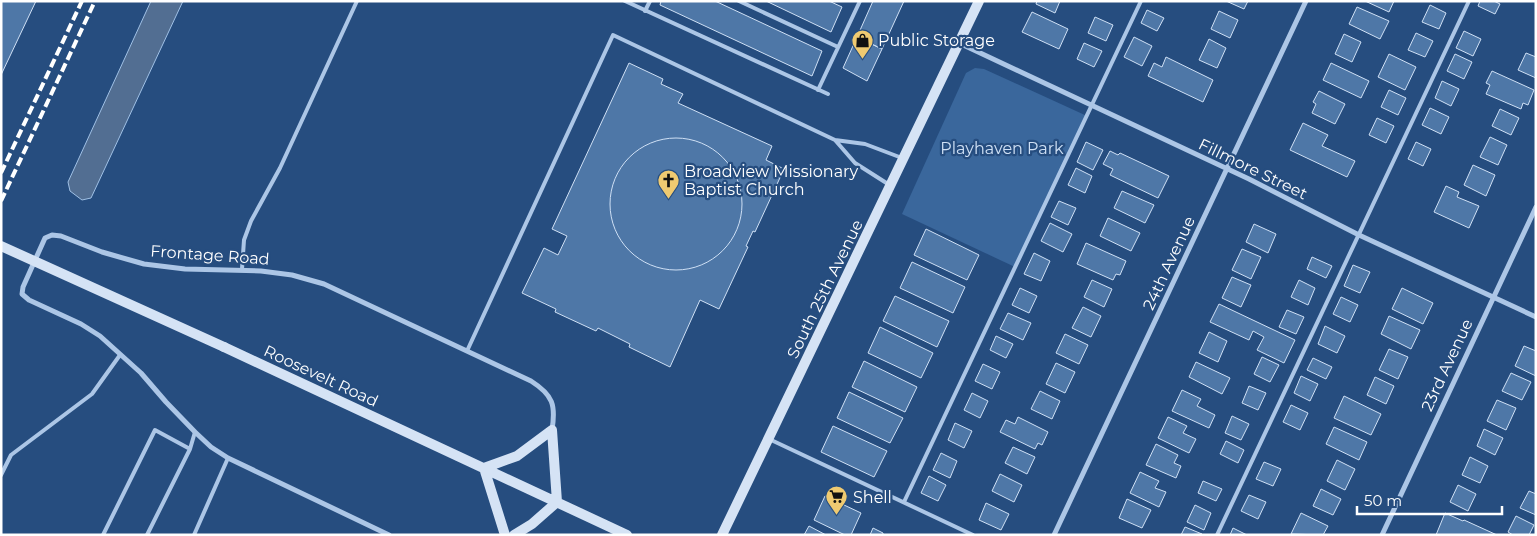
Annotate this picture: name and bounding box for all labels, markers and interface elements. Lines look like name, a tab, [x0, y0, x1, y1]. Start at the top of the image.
shop icon: Public Storage	[850, 28, 874, 59]
place label: Public Storage	[878, 31, 995, 50]
street label: Fillmore Street	[1196, 134, 1311, 204]
park label: Playhaven Park	[940, 139, 1064, 158]
place label: Broadview Missionary Baptist Church	[684, 162, 858, 199]
church icon: Broadview Missionary Baptist Church	[656, 168, 680, 199]
street label: 24th Avenue	[1139, 213, 1199, 313]
street label: South 25th Avenue	[783, 216, 867, 362]
street label: Frontage Road	[150, 241, 270, 269]
street label: 23rd Avenue	[1417, 316, 1477, 414]
street label: Roosevelt Road	[261, 341, 381, 411]
scale bar	[1357, 484, 1502, 516]
supermarket icon: Shell	[825, 485, 849, 516]
place label: Shell	[853, 488, 892, 507]
text: 50 m	[1364, 491, 1402, 510]

